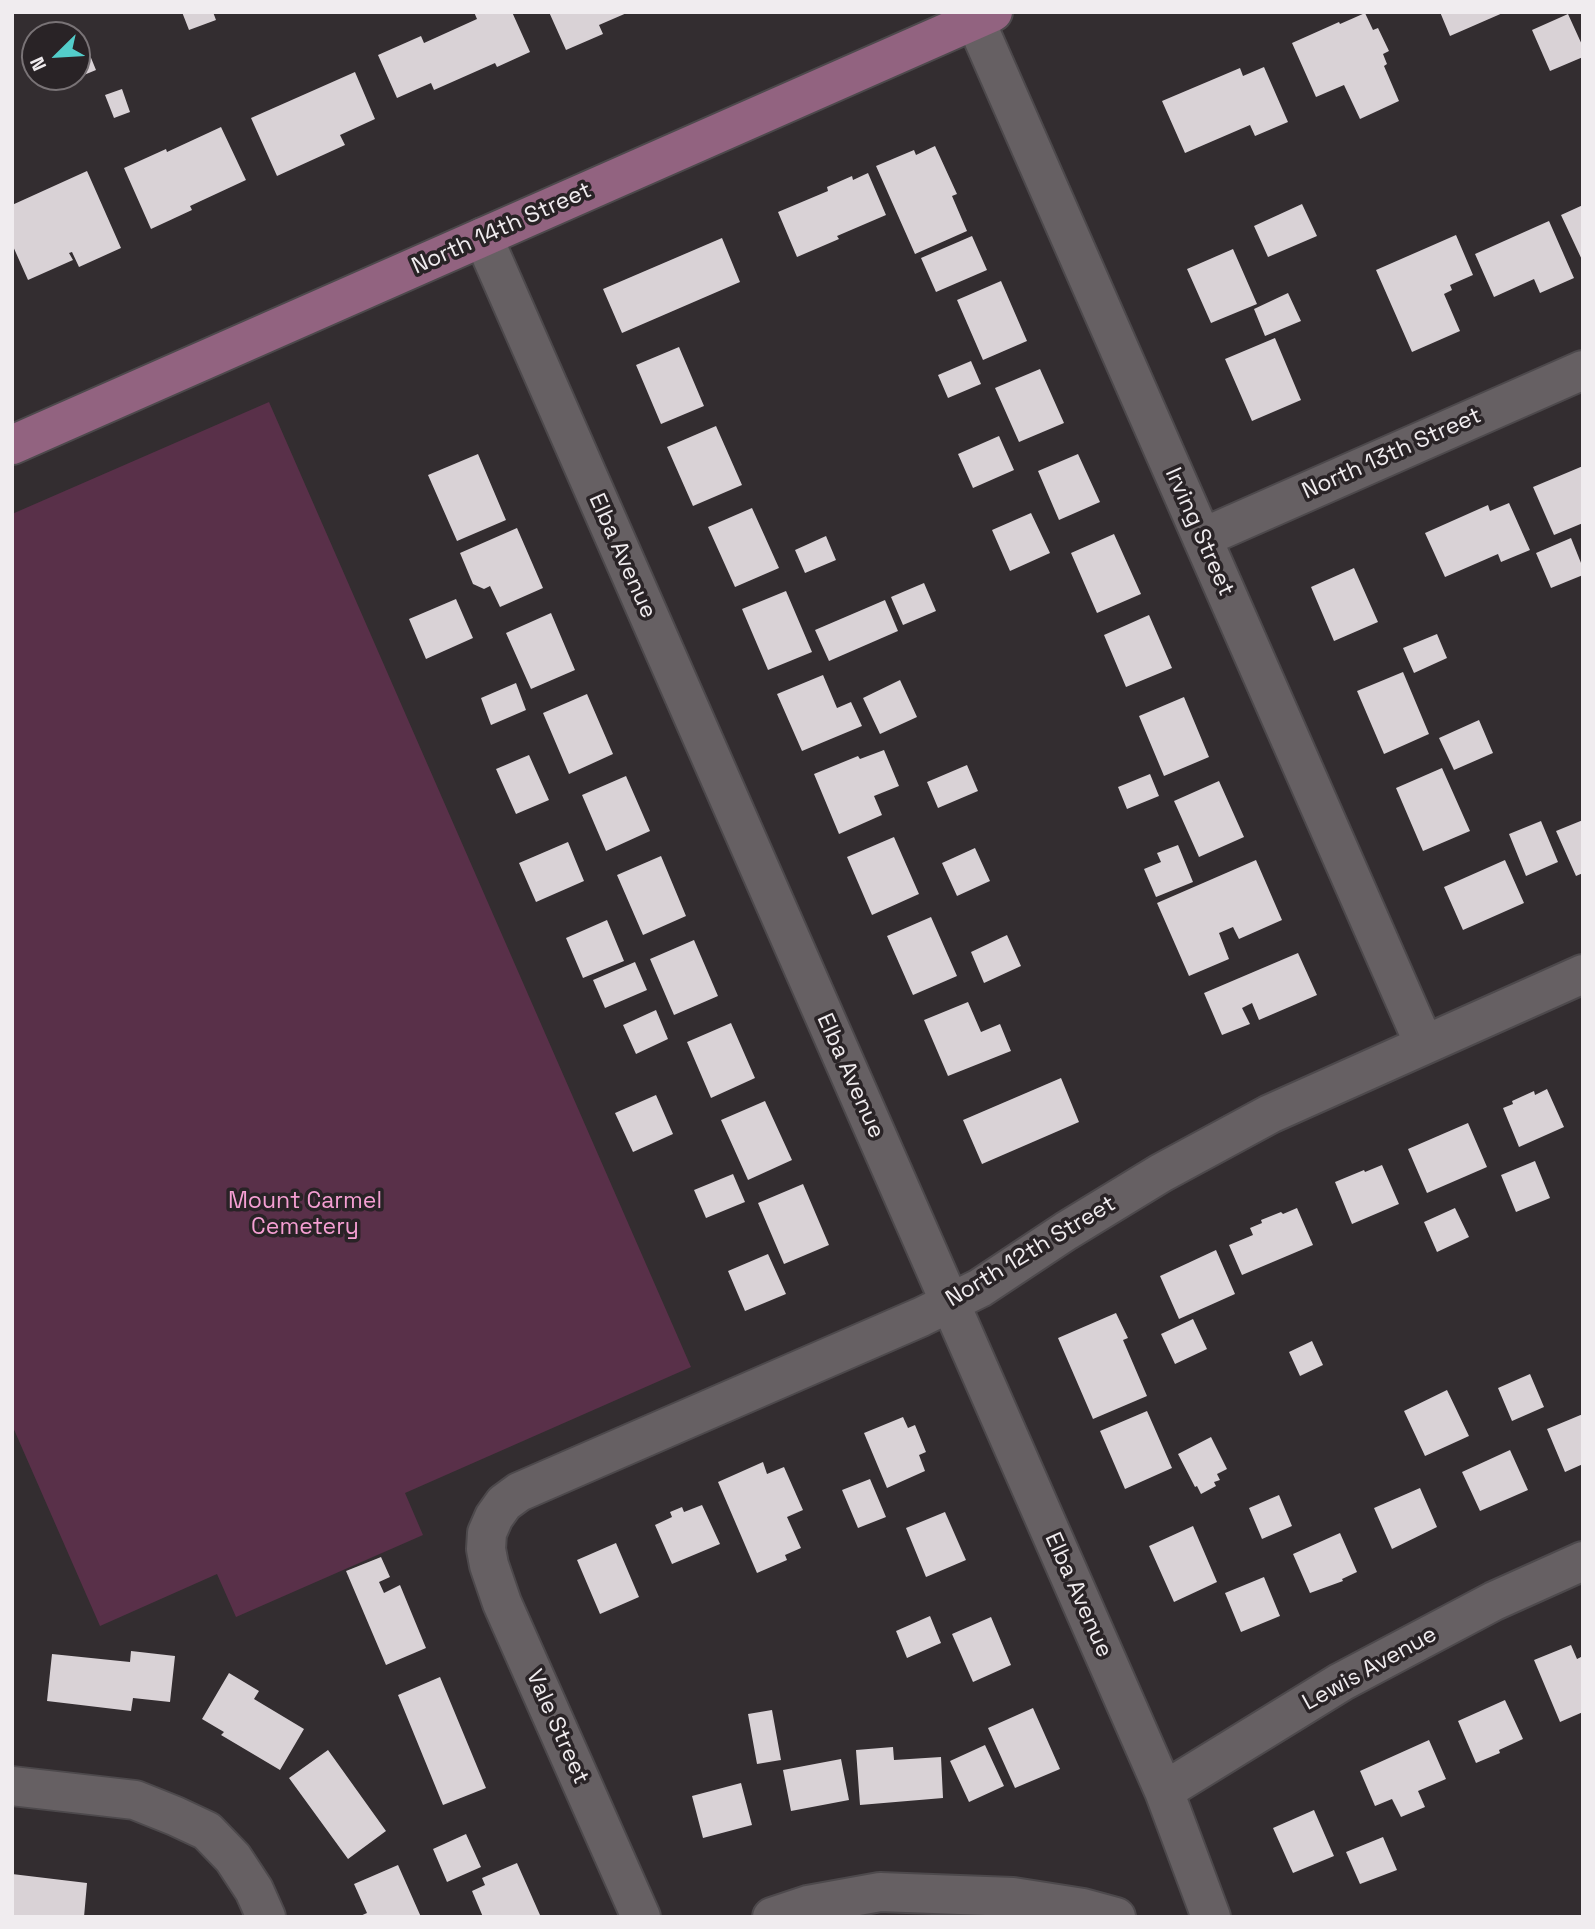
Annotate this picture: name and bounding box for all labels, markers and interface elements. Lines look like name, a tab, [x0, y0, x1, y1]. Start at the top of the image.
north arrow	[21, 21, 91, 91]
text: N	[24, 53, 52, 75]
street label: North 14th Street	[408, 177, 596, 281]
street label: North 13th Street	[1298, 402, 1486, 506]
street label: Irving Street	[1158, 464, 1240, 600]
street label: Elba Avenue	[582, 489, 662, 623]
street label: Elba Avenue	[810, 1009, 890, 1143]
park label: Mount Carmel Cemetery	[228, 1188, 382, 1242]
street label: North 12th Street	[941, 1190, 1121, 1314]
street label: Elba Avenue	[1038, 1528, 1118, 1662]
street label: Lewis Avenue	[1298, 1621, 1442, 1717]
street label: Vale Street	[520, 1666, 594, 1788]

